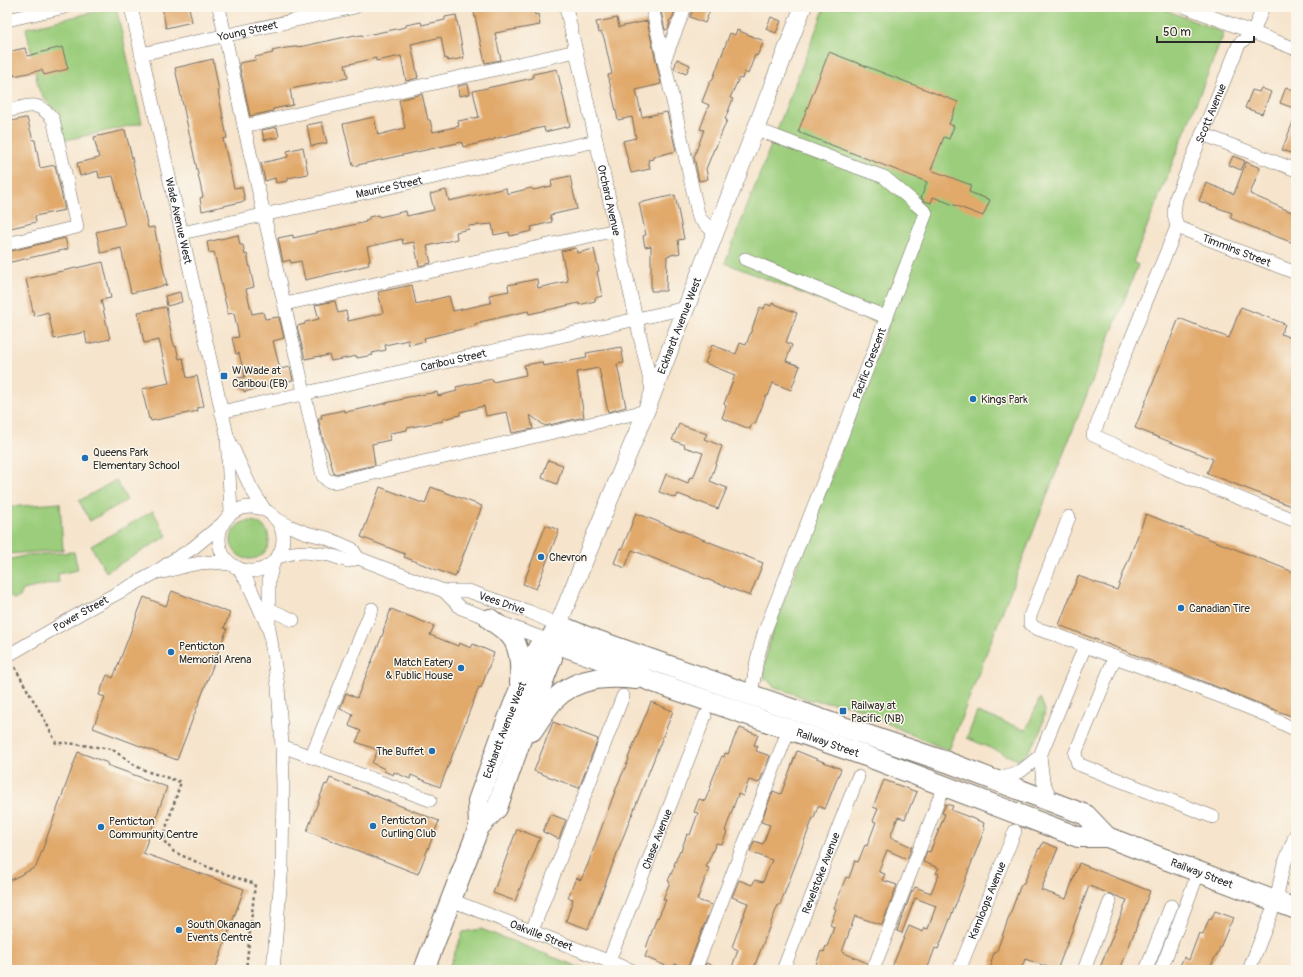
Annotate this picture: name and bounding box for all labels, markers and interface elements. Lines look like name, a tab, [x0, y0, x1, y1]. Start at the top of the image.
street label: Young Street	[215, 18, 279, 44]
scale bar	[1157, 18, 1254, 44]
text: 50 m	[1163, 25, 1191, 40]
street label: Scott Avenue	[1193, 81, 1229, 145]
street label: Orchard Avenue	[595, 164, 624, 237]
street label: Maurice Street	[355, 173, 424, 201]
street label: Wade Avenue West	[163, 176, 195, 266]
street label: Timmins Street	[1201, 231, 1273, 269]
street label: Eckhardt Avenue West	[655, 275, 704, 376]
street label: Pacific Crescent	[850, 325, 889, 401]
street label: Caribou Street	[419, 346, 488, 374]
place label: W Wade at Caribou (EB)	[232, 364, 288, 390]
marker: W Wade at Caribou (EB)	[219, 371, 229, 381]
place label: Kings Park	[981, 393, 1028, 406]
marker: Kings Park	[968, 394, 978, 404]
place label: Queens Park Elementary School	[93, 446, 180, 472]
marker: Queens Park Elementary School	[80, 453, 90, 463]
place label: Chevron	[549, 551, 587, 564]
marker: Chevron	[536, 552, 546, 562]
street label: Vees Drive	[477, 589, 527, 617]
street label: Power Street	[51, 593, 111, 634]
place label: Canadian Tire	[1189, 602, 1250, 615]
marker: Canadian Tire	[1176, 603, 1186, 613]
place label: Penticton Memorial Arena	[179, 640, 251, 666]
marker: Penticton Memorial Arena	[166, 647, 176, 657]
place label: Match Eatery & Public House	[385, 656, 454, 682]
marker: Match Eatery & Public House	[456, 663, 466, 673]
street label: Eckhardt Avenue West	[480, 679, 529, 780]
place label: Railway at Pacific (NB)	[851, 699, 905, 725]
marker: Railway at Pacific (NB)	[838, 706, 848, 716]
street label: Railway Street	[795, 726, 861, 760]
place label: The Buffet	[376, 745, 425, 758]
marker: The Buffet	[427, 746, 437, 756]
street label: Chase Avenue	[639, 806, 675, 871]
place label: Penticton Curling Club	[381, 814, 436, 840]
place label: Penticton Community Centre	[109, 815, 198, 841]
marker: Penticton Curling Club	[368, 821, 378, 831]
marker: Penticton Community Centre	[96, 822, 106, 832]
street label: Revelstoke Avenue	[799, 830, 843, 916]
street label: Railway Street	[1169, 855, 1235, 891]
street label: Kamloops Avenue	[966, 859, 1009, 941]
street label: Oakville Street	[508, 917, 575, 953]
place label: South Okanagan Events Centre	[187, 918, 261, 944]
marker: South Okanagan Events Centre	[174, 925, 184, 935]

